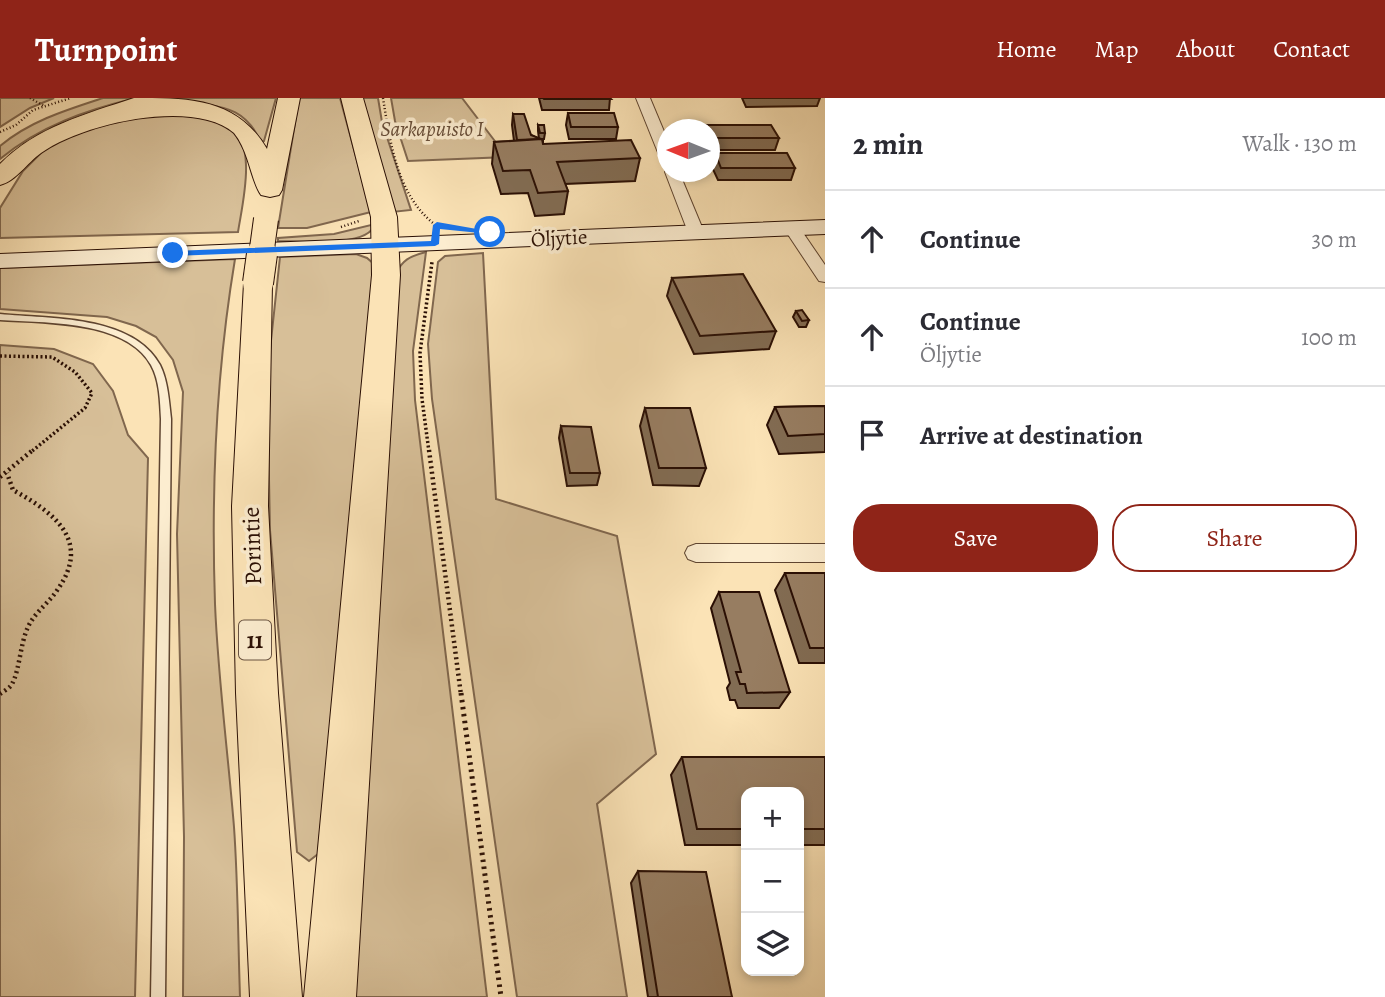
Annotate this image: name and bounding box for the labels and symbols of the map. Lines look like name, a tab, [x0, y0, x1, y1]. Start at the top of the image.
park label: Sarkapuisto I	[380, 115, 485, 143]
north arrow	[657, 119, 720, 182]
route start	[474, 216, 505, 247]
street label: Öljytie	[530, 223, 588, 253]
route end	[157, 237, 188, 268]
street label: Porintie	[235, 506, 269, 586]
road number: 11	[239, 620, 271, 660]

